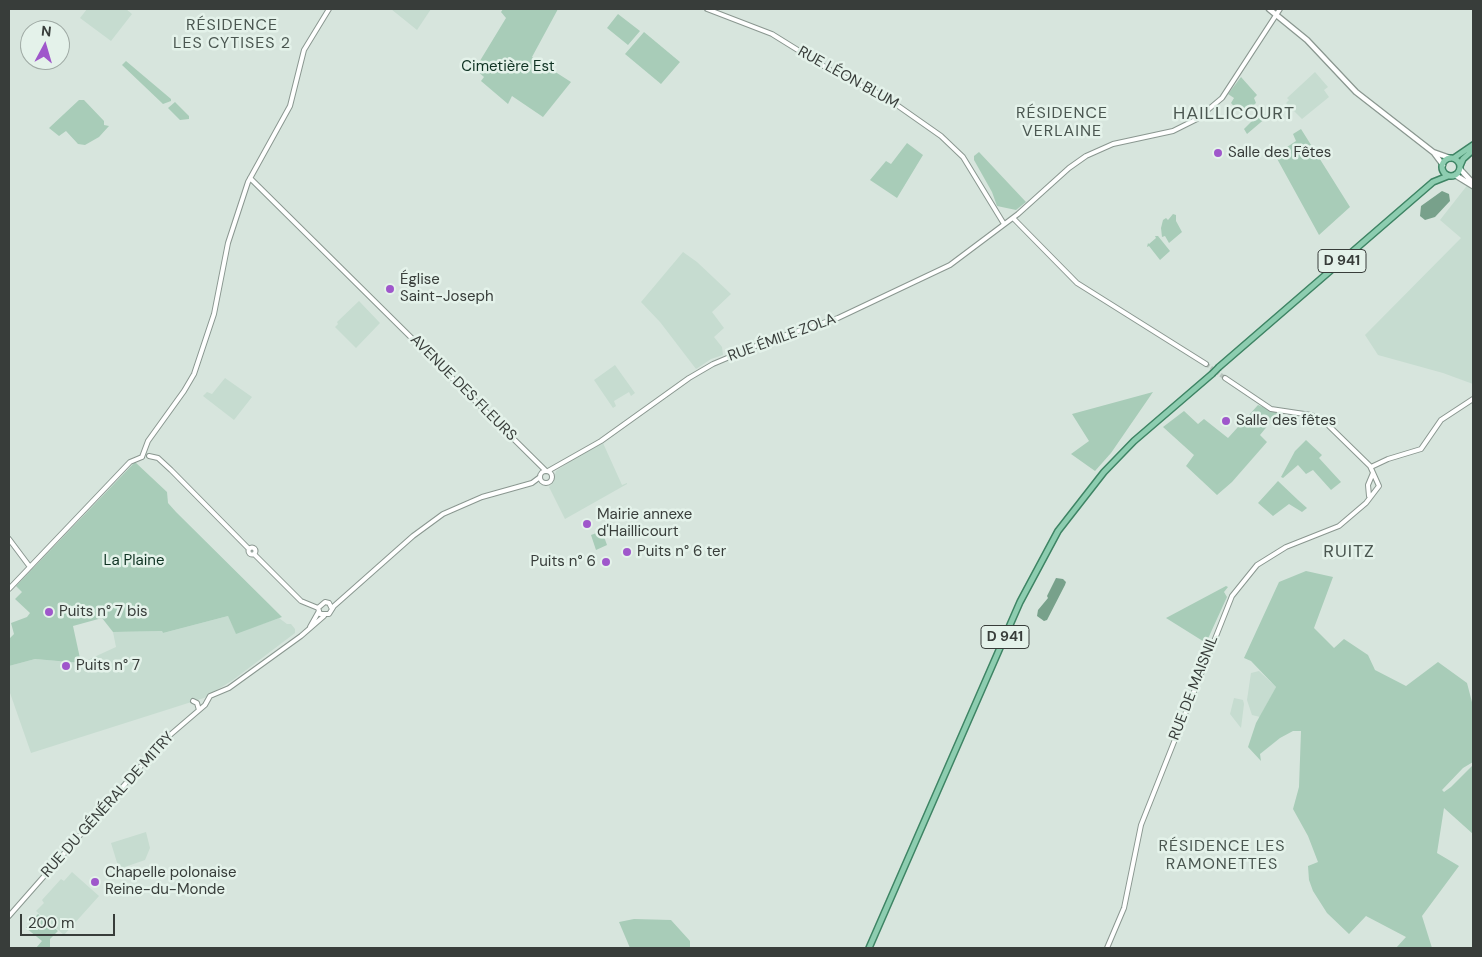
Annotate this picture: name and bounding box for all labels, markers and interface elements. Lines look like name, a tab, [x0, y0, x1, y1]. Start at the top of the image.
district label: RÉSIDENCE LES CYTISES 2	[171, 16, 293, 54]
north arrow	[20, 20, 70, 70]
text: N	[40, 22, 52, 41]
street label: RUE LÉON BLUM	[794, 43, 902, 113]
park label: Cimetière Est	[461, 58, 555, 76]
district label: HAILLICOURT	[1172, 103, 1296, 125]
district label: RÉSIDENCE VERLAINE	[1015, 104, 1109, 142]
place label: Salle des Fêtes	[1228, 144, 1331, 162]
marker: Salle des Fêtes	[1212, 147, 1224, 159]
road number: D 941	[1318, 250, 1366, 272]
place label: Église Saint-Joseph	[400, 271, 494, 306]
marker: Église Saint-Joseph	[384, 283, 396, 295]
street label: RUE ÉMILE ZOLA	[726, 310, 838, 366]
street label: AVENUE DES FLEURS	[406, 331, 520, 445]
place label: Salle des fêtes	[1236, 412, 1336, 430]
marker: Salle des fêtes	[1220, 415, 1232, 427]
place label: Mairie annexe d'Haillicourt	[597, 506, 692, 541]
marker: Mairie annexe d'Haillicourt	[581, 518, 593, 530]
district label: RUITZ	[1323, 541, 1375, 563]
place label: Puits n° 6 ter	[637, 543, 726, 561]
marker: Puits n° 6 ter	[621, 546, 633, 558]
park label: La Plaine	[104, 552, 164, 570]
place label: Puits n° 6	[531, 553, 596, 571]
marker: Puits n° 6	[600, 556, 612, 568]
place label: Puits n° 7 bis	[59, 603, 148, 621]
marker: Puits n° 7 bis	[43, 606, 55, 618]
road number: D 941	[981, 626, 1029, 649]
street label: RUE DE MAISNIL	[1166, 633, 1222, 743]
place label: Puits n° 7	[76, 657, 140, 675]
marker: Puits n° 7	[60, 660, 72, 672]
street label: RUE DU GÉNÉRAL DE MITRY	[38, 729, 178, 881]
district label: RÉSIDENCE LES RAMONETTES	[1157, 837, 1287, 875]
place label: Chapelle polonaise Reine-du-Monde	[105, 864, 237, 899]
marker: Chapelle polonaise Reine-du-Monde	[89, 876, 101, 888]
scale bar	[22, 904, 118, 936]
text: 200 m	[28, 913, 74, 933]

